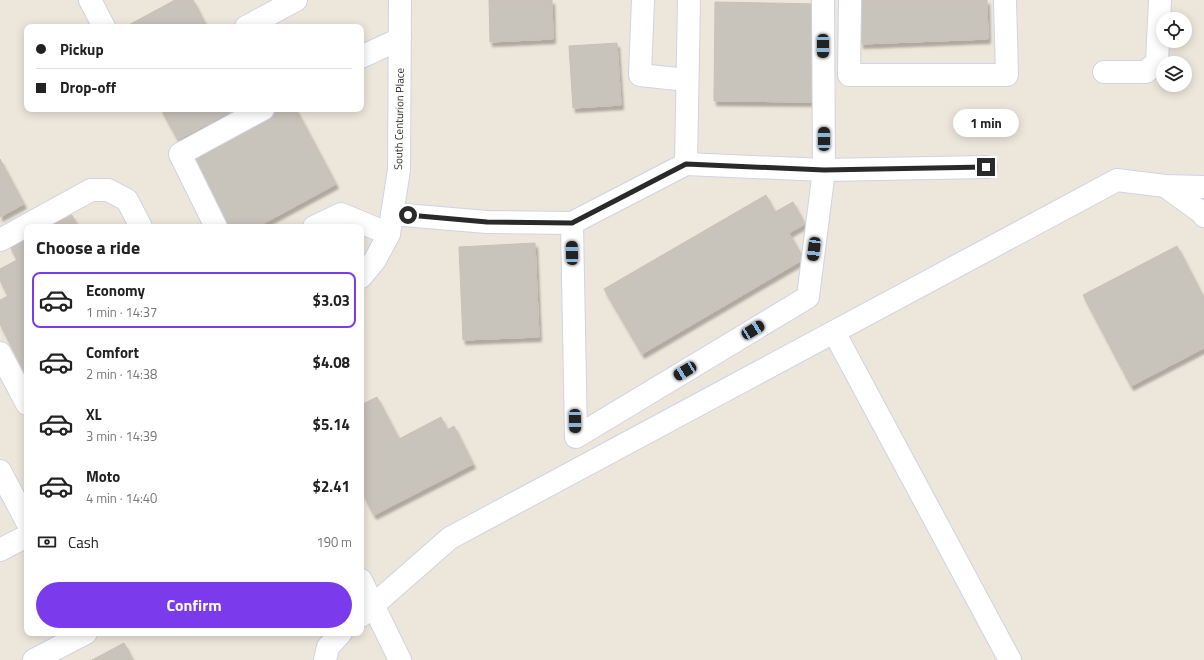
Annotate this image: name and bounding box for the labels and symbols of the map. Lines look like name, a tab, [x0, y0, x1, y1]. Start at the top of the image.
car	[817, 34, 829, 58]
street label: South Centurion Place	[390, 67, 408, 170]
callout: 1 min	[953, 109, 1019, 137]
car	[818, 127, 830, 151]
route end	[977, 158, 995, 176]
route start	[399, 206, 417, 224]
car	[807, 236, 821, 262]
car	[566, 241, 578, 265]
car	[740, 319, 766, 341]
car	[672, 360, 698, 382]
car	[569, 409, 581, 433]

